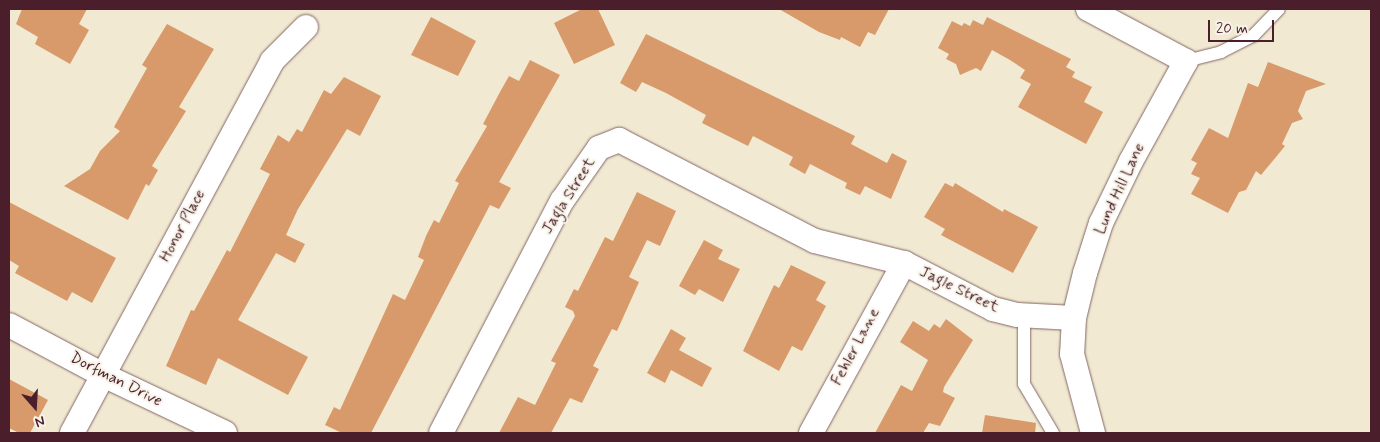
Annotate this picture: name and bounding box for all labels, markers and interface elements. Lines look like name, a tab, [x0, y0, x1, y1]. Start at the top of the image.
scale bar	[1210, 10, 1276, 42]
text: 20 m	[1216, 19, 1248, 39]
street label: Lund Hill Lane	[1091, 140, 1149, 238]
street label: Jagla Street	[538, 154, 600, 238]
street label: Honor Place	[156, 186, 210, 266]
street label: Jagle Street	[916, 263, 1002, 317]
street label: Fehler Lane	[829, 307, 883, 387]
street label: Dorfman Drive	[67, 349, 165, 411]
north arrow	[10, 382, 60, 432]
text: N	[33, 411, 47, 431]

